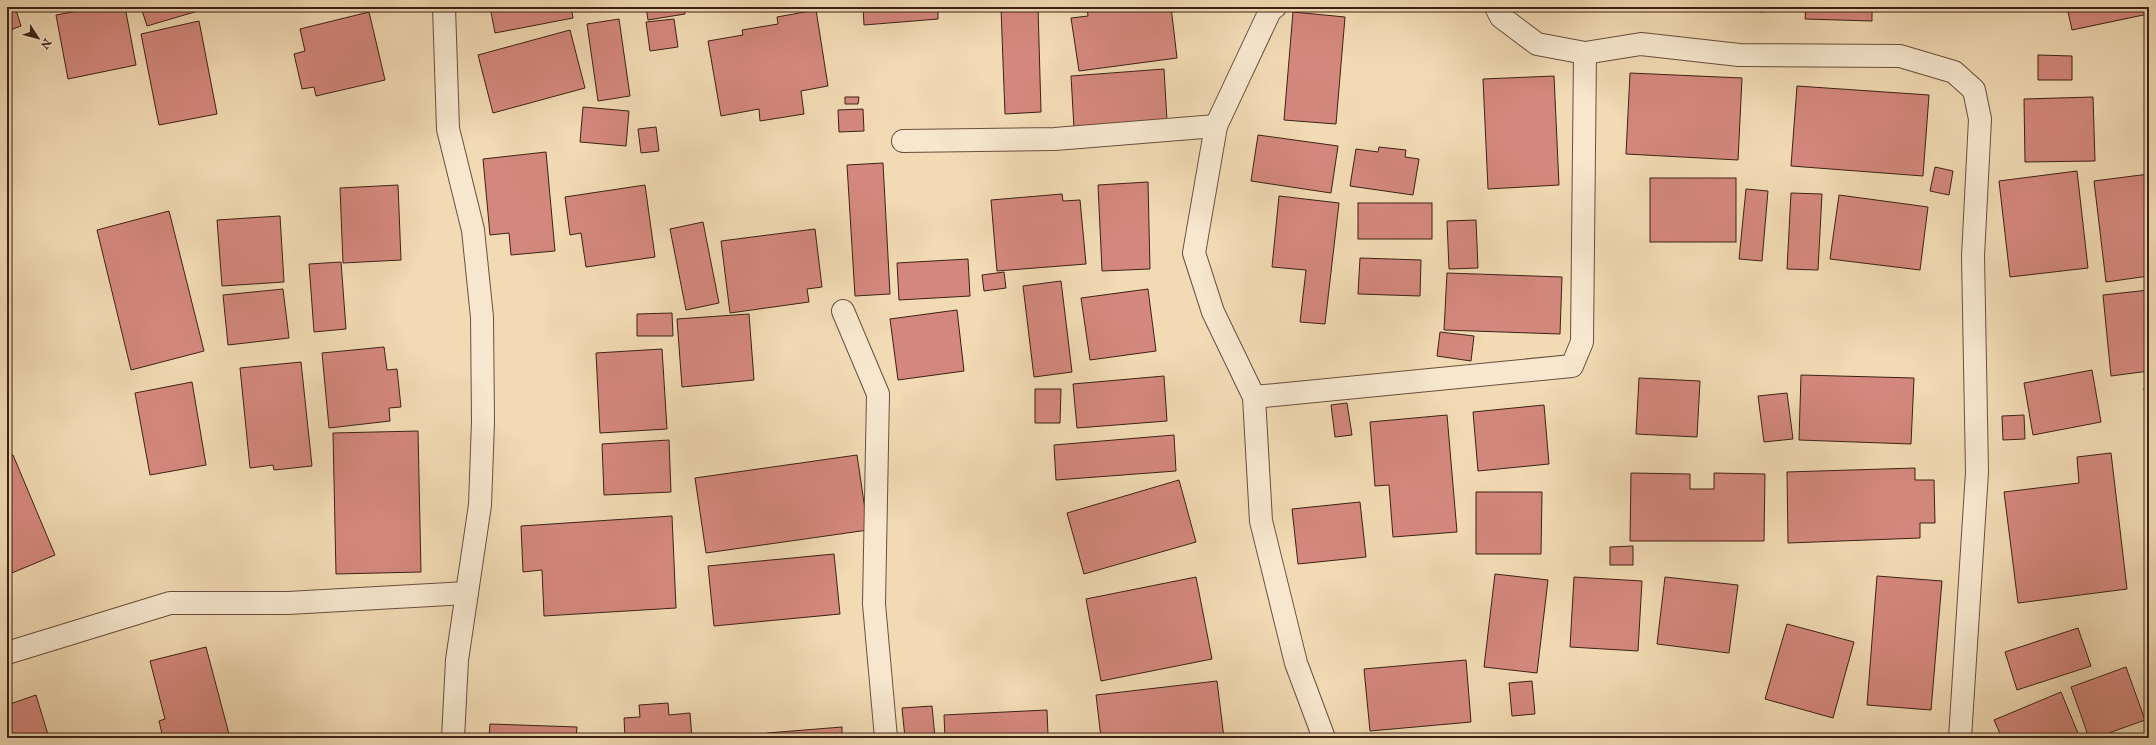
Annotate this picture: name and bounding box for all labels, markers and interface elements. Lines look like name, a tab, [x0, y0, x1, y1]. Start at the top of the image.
north arrow	[18, 18, 58, 58]
text: N	[37, 35, 54, 52]

